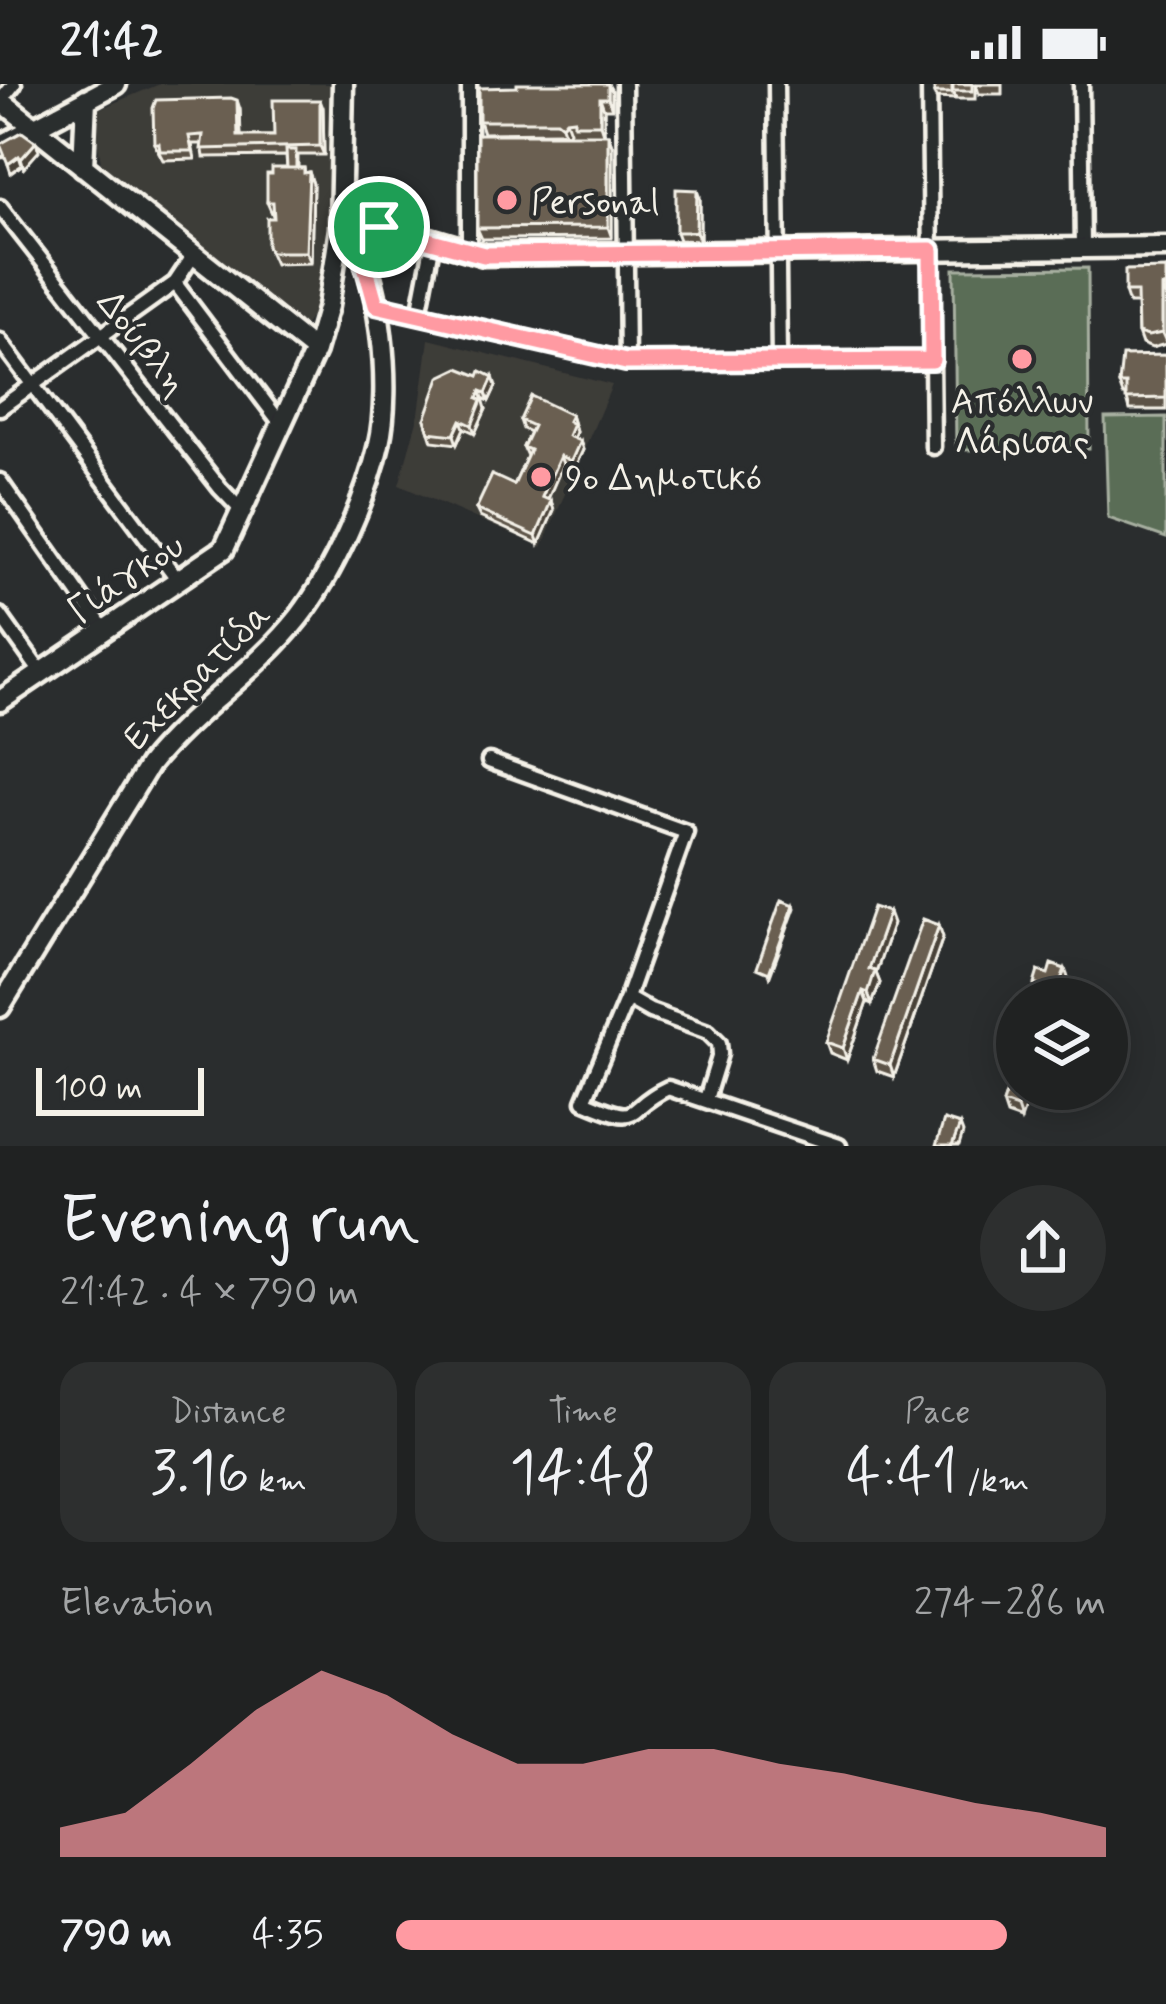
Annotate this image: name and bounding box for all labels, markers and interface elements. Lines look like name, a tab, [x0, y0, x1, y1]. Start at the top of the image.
text: 21:42	[60, 13, 163, 72]
pin	[328, 176, 430, 278]
place label: Personal	[531, 180, 659, 227]
marker: Personal	[494, 187, 520, 213]
icon: arrive	[346, 194, 412, 260]
street label: Δούβλη	[85, 281, 198, 407]
marker: Απόλλων Λάρισας	[1009, 346, 1035, 372]
place label: Απόλλων Λάρισας	[951, 380, 1093, 468]
place label: 9ο Δημοτικό	[565, 457, 762, 504]
marker: 9ο Δημοτικό	[528, 464, 554, 490]
street label: Γιάγκου	[60, 524, 194, 636]
street label: Εχεκρατίδα	[114, 593, 283, 762]
map controls	[996, 978, 1128, 1110]
button: layers	[996, 978, 1128, 1110]
scale bar	[36, 1062, 204, 1115]
text: 100 m	[54, 1067, 143, 1111]
text: Evening run	[60, 1180, 420, 1266]
button: share	[980, 1185, 1106, 1311]
text: 21:42 · 4 × 790 m	[60, 1268, 359, 1319]
text: Distance	[170, 1391, 286, 1435]
text: Time	[548, 1391, 618, 1435]
text: Pace	[905, 1391, 970, 1435]
text: 3.16	[150, 1435, 250, 1514]
text: 14:48	[509, 1435, 657, 1514]
text: 4:41	[846, 1435, 958, 1514]
text: km	[250, 1460, 307, 1504]
text: /km	[958, 1460, 1029, 1504]
text: Elevation	[60, 1578, 214, 1629]
text: 274–286 m	[914, 1578, 1106, 1629]
text: 790 m	[60, 1910, 172, 1961]
text: 4:35	[252, 1910, 324, 1961]

